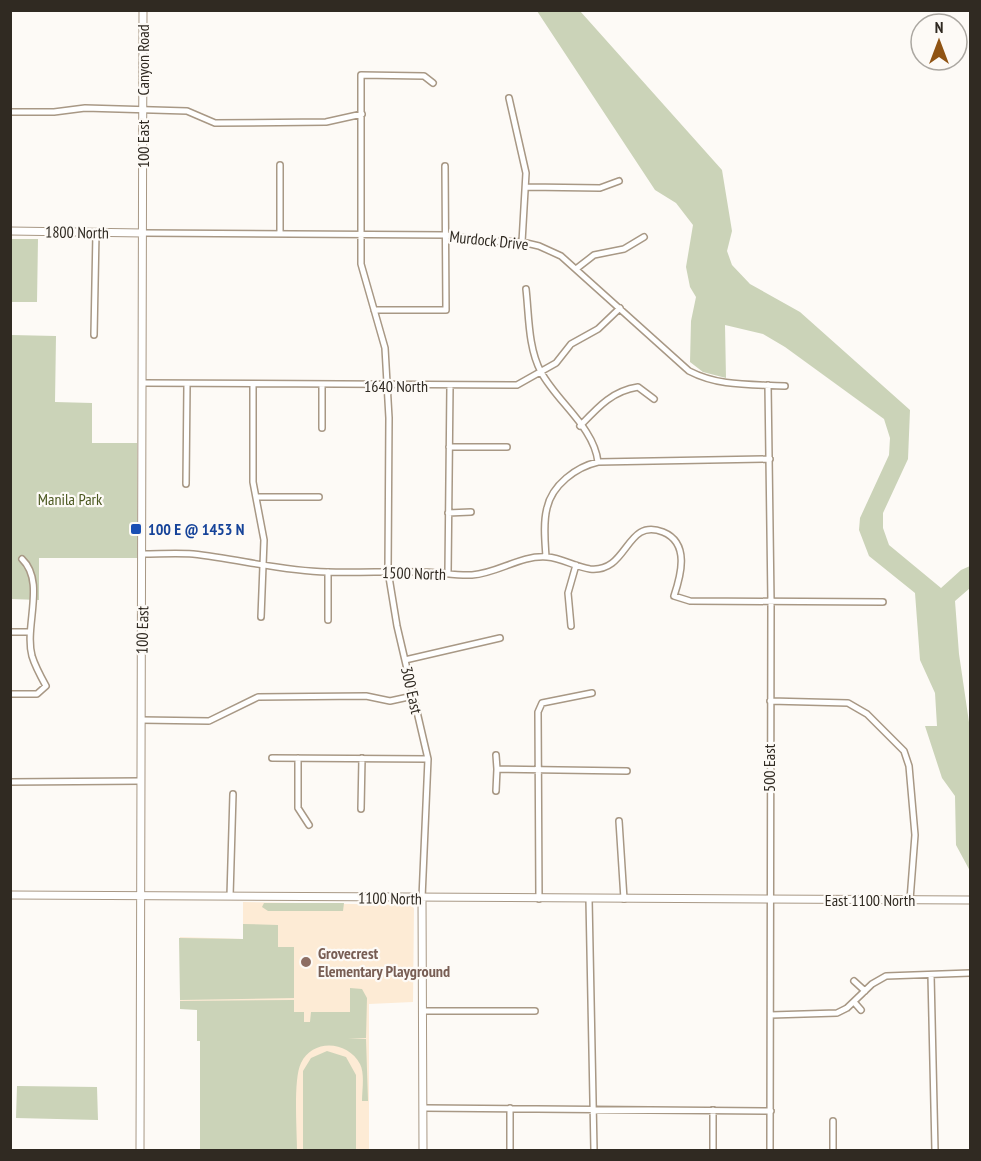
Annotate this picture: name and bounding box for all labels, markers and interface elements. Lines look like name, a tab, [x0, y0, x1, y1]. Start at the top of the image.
north arrow	[909, 12, 969, 72]
text: N	[935, 17, 943, 37]
street label: Canyon Road	[133, 24, 153, 96]
street label: 100 East	[133, 119, 153, 168]
street label: 1800 North	[45, 221, 109, 243]
street label: Murdock Drive	[448, 226, 530, 254]
street label: 1640 North	[364, 376, 428, 396]
park label: Manila Park	[38, 489, 103, 509]
place label: 100 E @ 1453 N	[148, 519, 244, 539]
marker: 100 E @ 1453 N	[129, 522, 143, 536]
street label: 1500 North	[382, 562, 446, 584]
street label: 100 East	[132, 605, 152, 654]
street label: 300 East	[397, 664, 427, 716]
street label: 500 East	[759, 743, 779, 792]
street label: 1100 North	[358, 887, 422, 909]
street label: East 1100 North	[825, 890, 915, 910]
place label: Grovecrest Elementary Playground	[318, 943, 450, 981]
marker: Grovecrest Elementary Playground	[299, 955, 313, 969]

